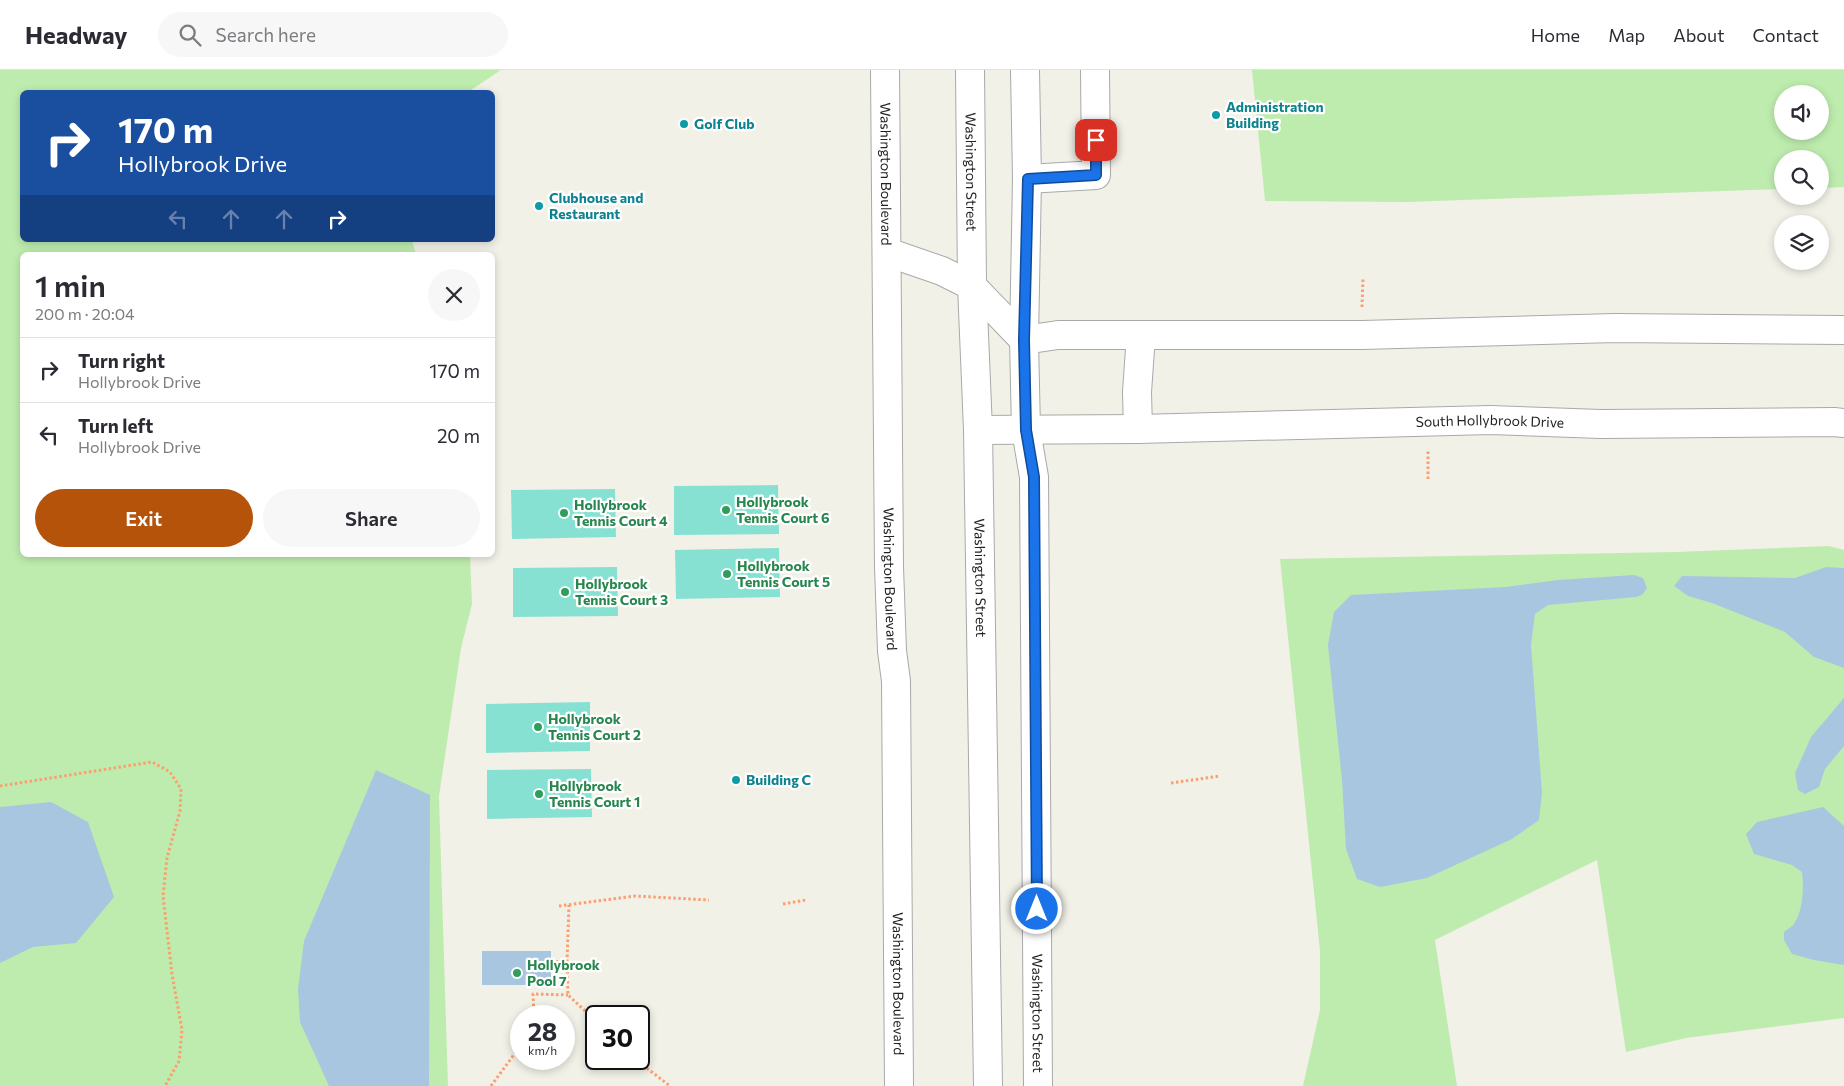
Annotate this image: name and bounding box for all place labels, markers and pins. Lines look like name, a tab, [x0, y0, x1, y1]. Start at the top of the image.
place label: Administration Building	[1226, 98, 1324, 131]
marker: Administration Building	[1210, 109, 1222, 121]
place label: Golf Club	[694, 115, 754, 132]
marker: Golf Club	[678, 118, 690, 130]
pin	[1075, 119, 1117, 161]
place label: Clubhouse and Restaurant	[549, 189, 643, 222]
marker: Clubhouse and Restaurant	[533, 200, 545, 212]
place label: Hollybrook Tennis Court 6	[736, 493, 830, 526]
place label: Hollybrook Tennis Court 4	[574, 496, 668, 529]
marker: Hollybrook Tennis Court 6	[720, 504, 732, 516]
marker: Hollybrook Tennis Court 4	[558, 507, 570, 519]
place label: Hollybrook Tennis Court 5	[737, 557, 830, 590]
marker: Hollybrook Tennis Court 5	[721, 568, 733, 580]
place label: Hollybrook Tennis Court 3	[575, 575, 668, 608]
marker: Hollybrook Tennis Court 3	[559, 586, 571, 598]
place label: Hollybrook Tennis Court 2	[548, 710, 641, 743]
marker: Hollybrook Tennis Court 2	[532, 721, 544, 733]
place label: Building C	[746, 771, 811, 788]
marker: Building C	[730, 774, 742, 786]
place label: Hollybrook Tennis Court 1	[549, 777, 640, 810]
marker: Hollybrook Tennis Court 1	[533, 788, 545, 800]
place label: Hollybrook Pool 7	[527, 956, 600, 989]
marker: Hollybrook Pool 7	[511, 967, 523, 979]

